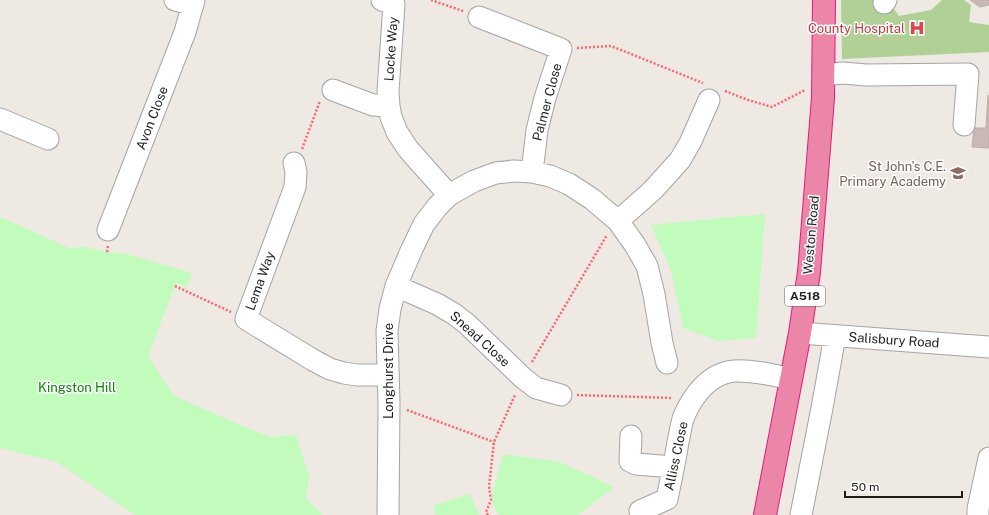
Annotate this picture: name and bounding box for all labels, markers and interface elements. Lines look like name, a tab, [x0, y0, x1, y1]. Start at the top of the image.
street label: Locke Way	[381, 16, 401, 82]
hospital icon: County Hospital	[908, 19, 926, 37]
place label: County Hospital	[808, 21, 905, 36]
street label: Palmer Close	[529, 61, 565, 143]
street label: Avon Close	[133, 84, 171, 152]
place label: St John's C.E. Primary Academy	[839, 159, 946, 189]
school or university icon: St John's C.E. Primary Academy	[949, 164, 967, 182]
street label: Weston Road	[800, 195, 822, 275]
street label: Lema Way	[242, 249, 278, 313]
road number: A518	[785, 286, 825, 306]
street label: Snead Close	[447, 308, 513, 370]
street label: Longhurst Drive	[381, 323, 396, 419]
street label: Salisbury Road	[848, 329, 940, 351]
park label: Kingston Hill	[38, 380, 116, 395]
street label: Alliss Close	[661, 420, 691, 492]
scale bar	[845, 473, 962, 499]
text: 50 m	[851, 480, 879, 494]

